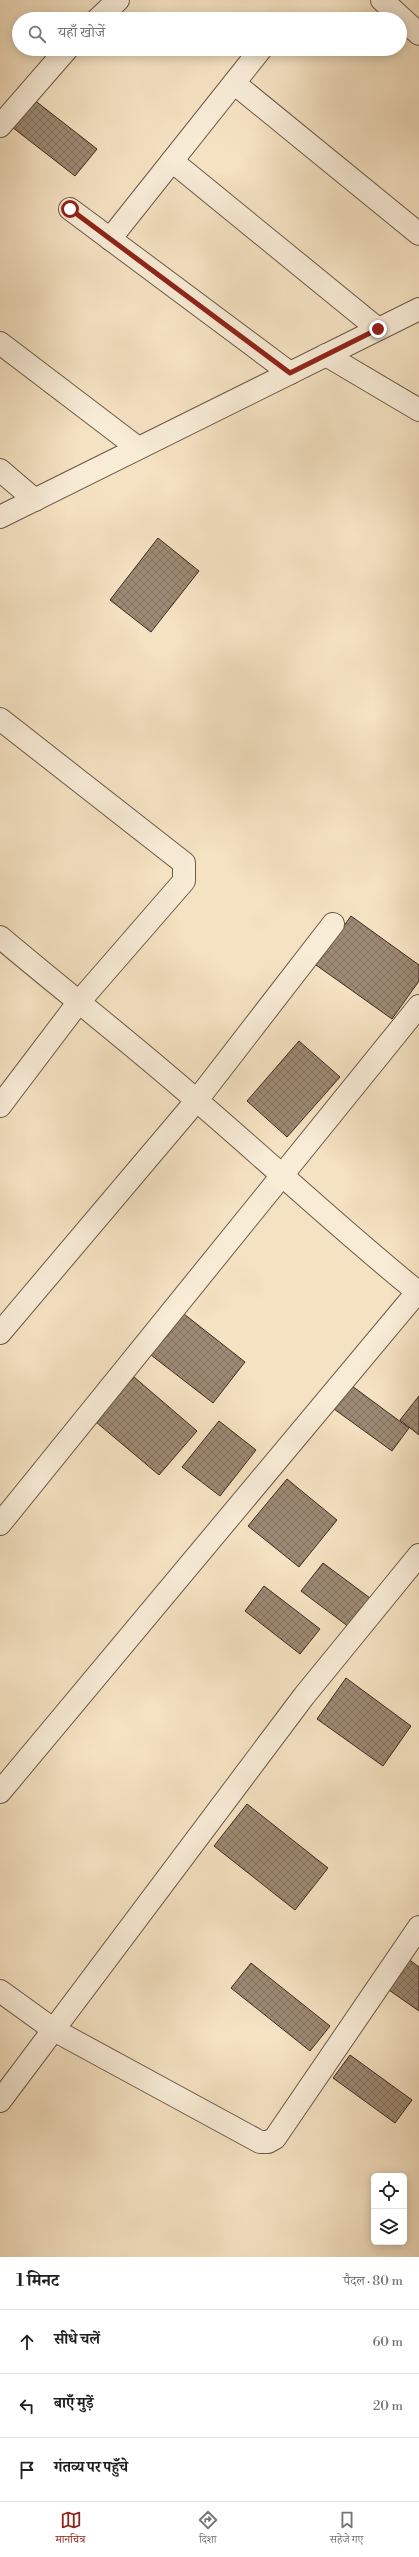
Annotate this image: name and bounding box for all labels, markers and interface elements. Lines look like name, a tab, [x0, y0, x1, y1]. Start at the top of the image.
search box	[12, 12, 407, 56]
icon: search	[26, 23, 48, 45]
text: यहाँ खोजें	[58, 23, 105, 42]
route start	[61, 200, 79, 218]
route end	[369, 320, 387, 338]
map controls	[371, 2173, 407, 2245]
button: locate	[371, 2173, 407, 2209]
button: layers	[371, 2209, 407, 2245]
text: 1 मिनट	[16, 2270, 59, 2292]
text: पैदल · 80 m	[344, 2273, 403, 2289]
text: सीधे चलें	[54, 2330, 100, 2349]
icon: ahead	[16, 2331, 38, 2353]
text: 60 m	[372, 2334, 403, 2350]
text: बाएँ मुड़ें	[54, 2394, 94, 2413]
icon: left	[16, 2395, 38, 2417]
text: 20 m	[373, 2398, 403, 2414]
text: गंतव्य पर पहुँचे	[54, 2458, 128, 2477]
icon: arrive	[16, 2459, 38, 2481]
tab: मानचित्र	[56, 2509, 85, 2550]
tab: दिशा	[197, 2509, 219, 2550]
tab: सहेजे गए	[330, 2509, 363, 2550]

